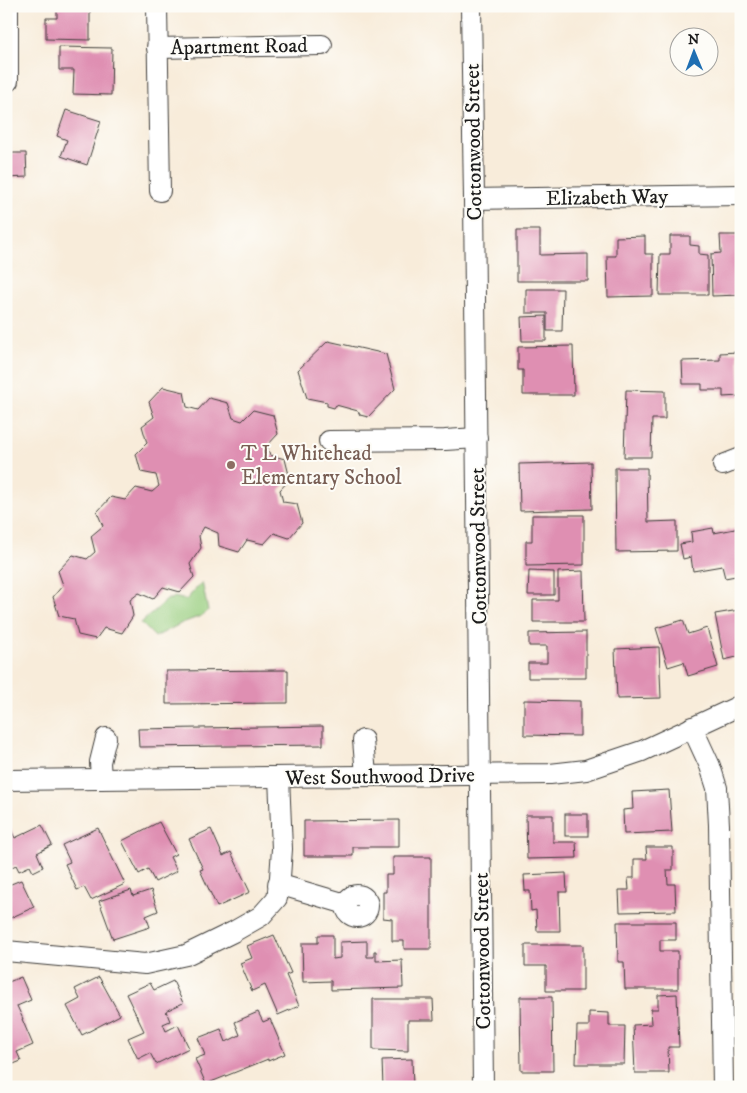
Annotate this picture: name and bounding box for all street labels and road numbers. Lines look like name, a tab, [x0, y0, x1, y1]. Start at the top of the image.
street label: Apartment Road	[170, 33, 308, 61]
street label: Cottonwood Street	[460, 63, 488, 221]
street label: Elizabeth Way	[546, 184, 669, 212]
street label: Cottonwood Street	[465, 467, 493, 625]
street label: West Southwood Drive	[284, 762, 475, 792]
street label: Cottonwood Street	[469, 872, 497, 1030]

